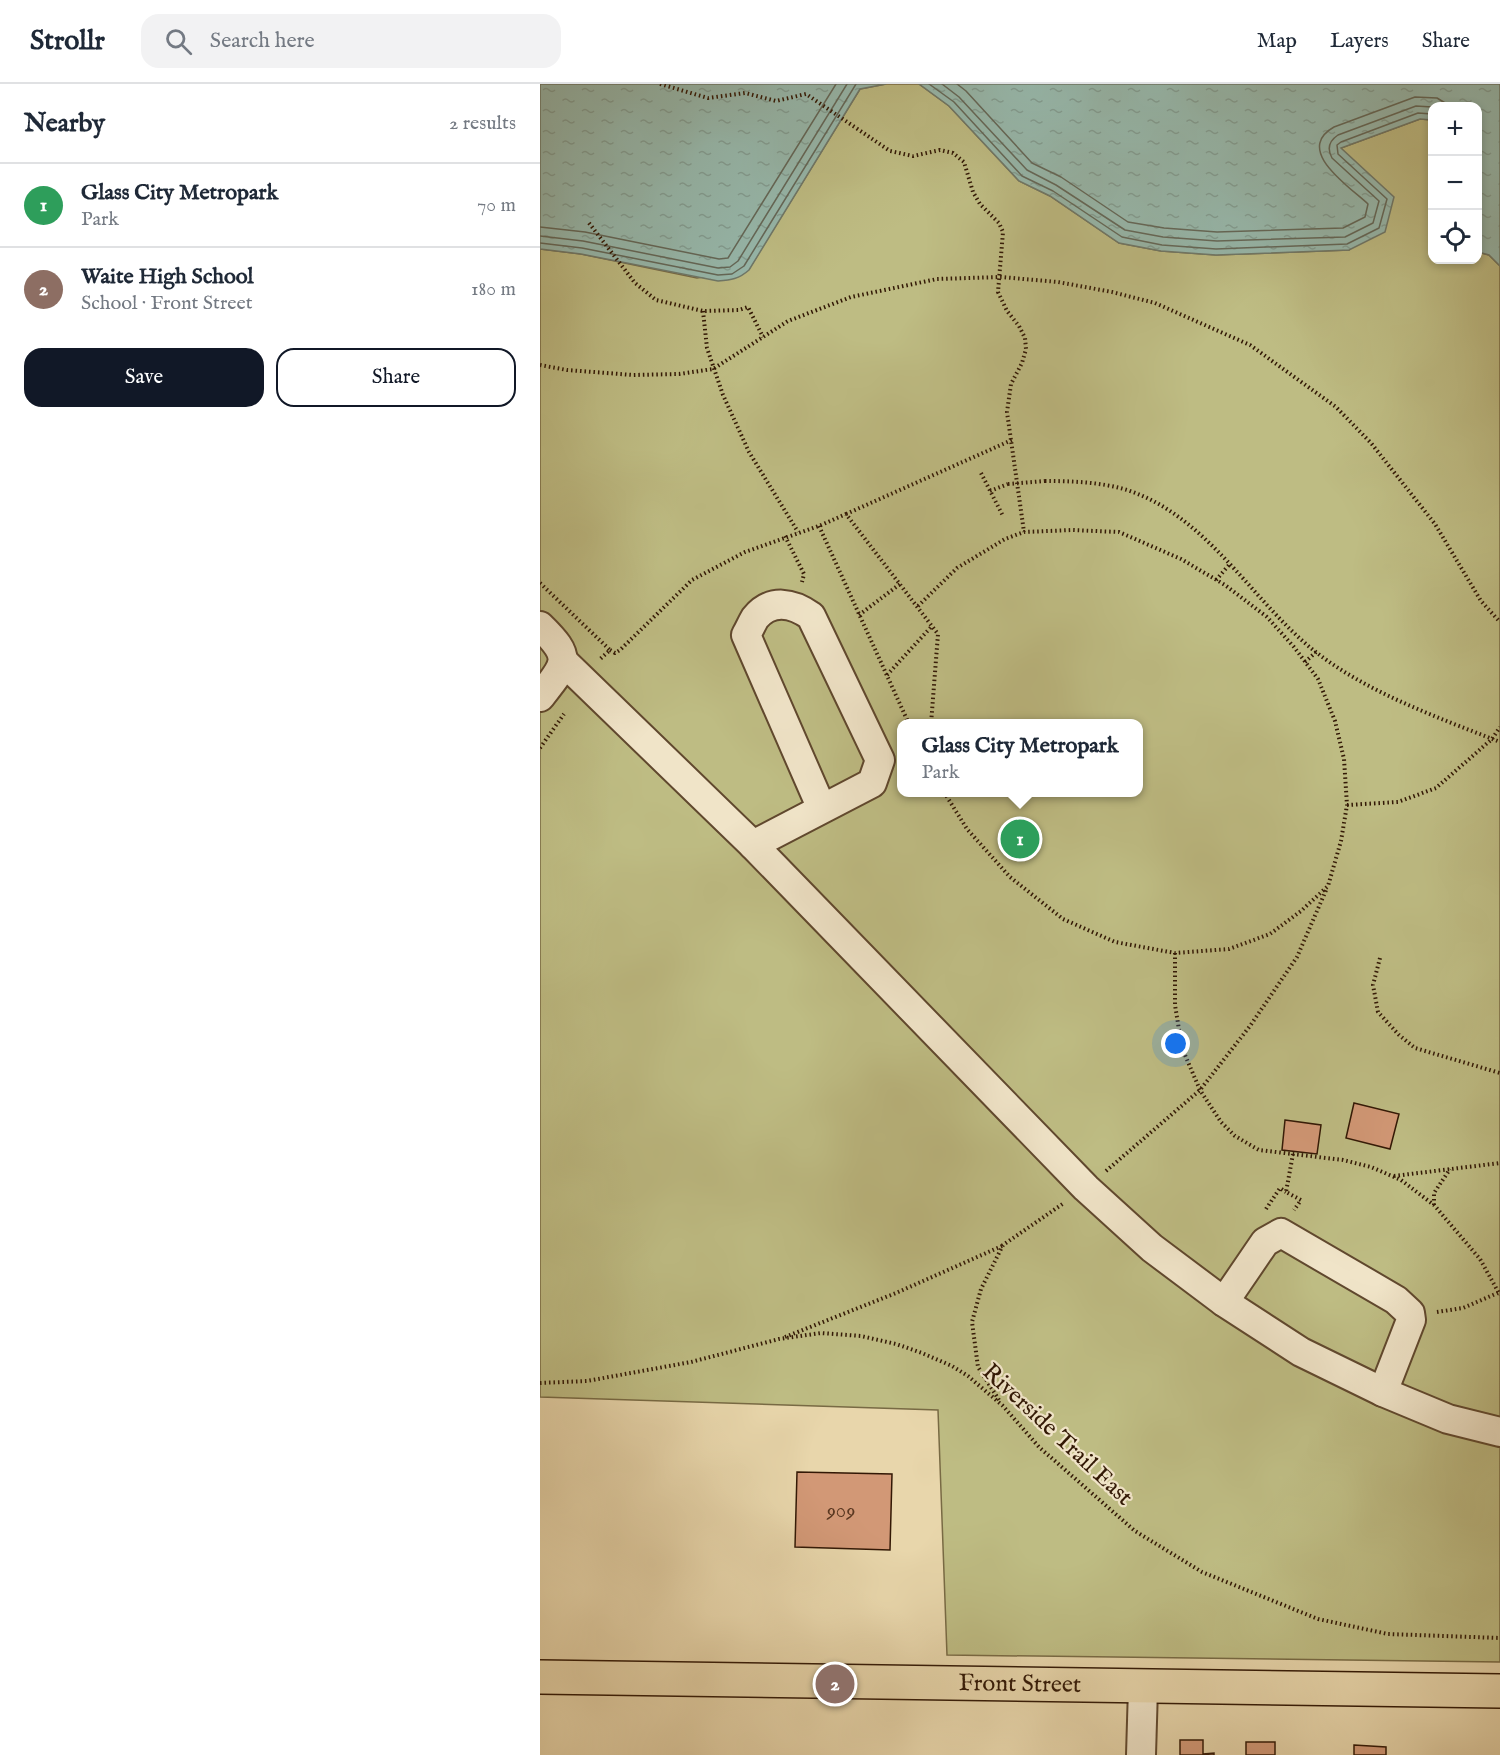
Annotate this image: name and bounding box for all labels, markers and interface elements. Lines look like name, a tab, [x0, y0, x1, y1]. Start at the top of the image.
search box	[141, 14, 561, 68]
text: Strollr	[30, 24, 105, 59]
icon: search	[162, 25, 195, 58]
text: Search here	[210, 27, 315, 55]
text: Map	[1257, 28, 1297, 55]
text: Layers	[1330, 28, 1389, 55]
text: Share	[1422, 28, 1470, 55]
map controls	[1428, 102, 1482, 264]
button: +	[1428, 102, 1482, 156]
text: Nearby	[24, 107, 105, 140]
text: 2 results	[449, 111, 516, 136]
button: −	[1428, 156, 1482, 210]
text: Glass City Metropark	[81, 179, 278, 207]
text: 1	[40, 193, 47, 218]
text: 70 m	[477, 193, 516, 218]
text: Park	[81, 207, 119, 232]
button: locate	[1428, 210, 1482, 264]
text: Waite High School	[81, 263, 254, 291]
text: 2	[39, 277, 48, 302]
text: 180 m	[471, 277, 516, 302]
text: School · Front Street	[81, 291, 253, 316]
button: Save	[24, 348, 264, 407]
button: Share	[276, 348, 516, 407]
popup	[897, 719, 1143, 797]
text: Glass City Metropark	[921, 732, 1119, 760]
text: Park	[921, 760, 959, 785]
pin: 1	[1000, 816, 1040, 861]
your location	[1161, 1029, 1190, 1058]
street label: Riverside Trail East	[975, 1357, 1139, 1513]
house number: 909	[826, 1498, 855, 1525]
pin: 2	[816, 1662, 854, 1706]
street label: Front Street	[958, 1668, 1081, 1700]

